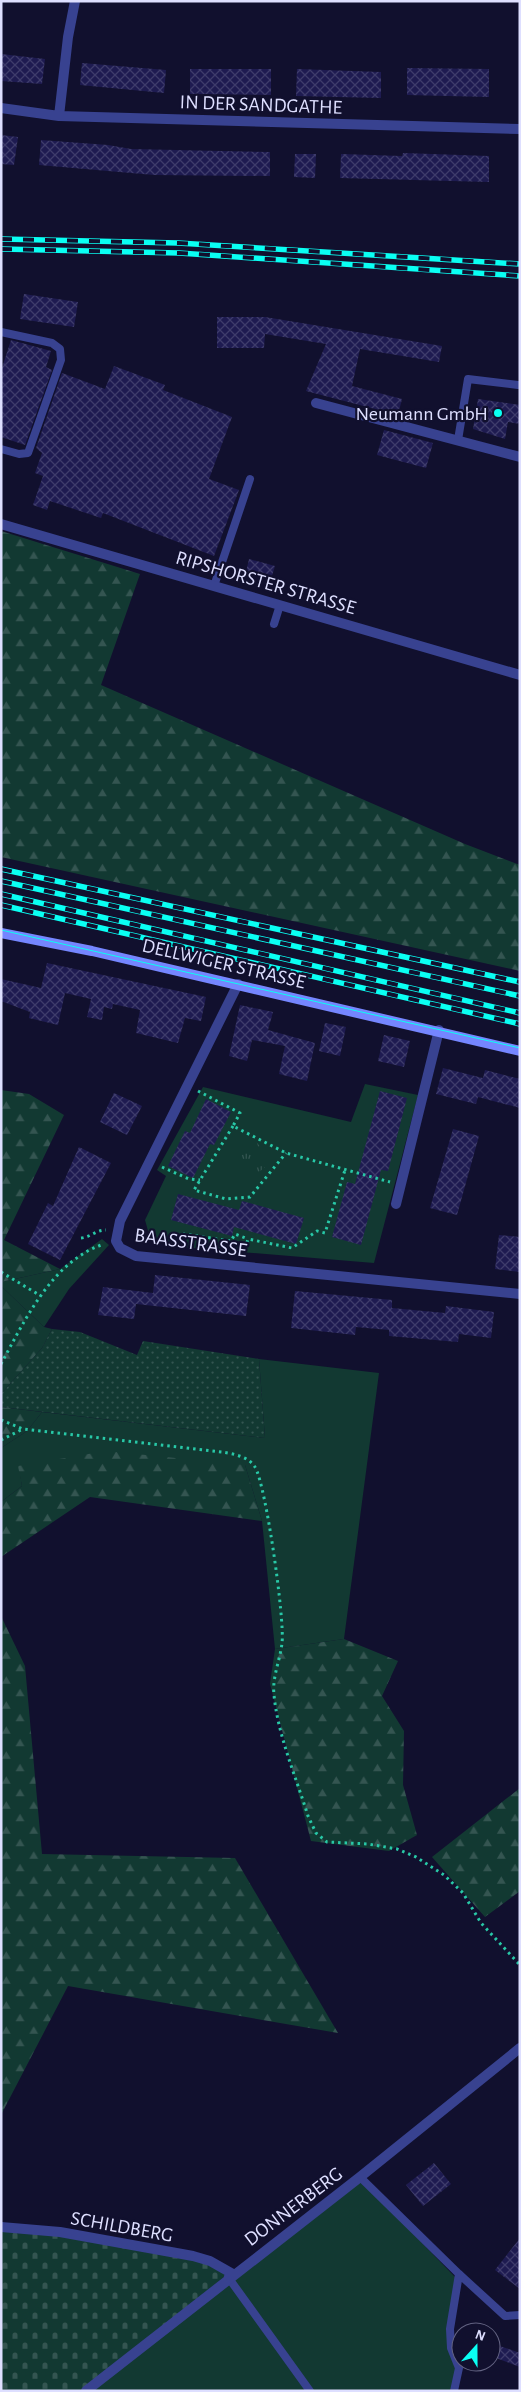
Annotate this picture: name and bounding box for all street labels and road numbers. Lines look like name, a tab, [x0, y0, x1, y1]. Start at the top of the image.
street label: IN DER SANDGATHE	[179, 92, 343, 118]
street label: RIPSHORSTER STRASSE	[173, 548, 358, 618]
street label: DELLWIGER STRASSE	[140, 935, 308, 993]
street label: BAASSTRASSE	[133, 1225, 249, 1261]
street label: DONNERBERG	[241, 2164, 346, 2250]
street label: SCHILDBERG	[69, 2208, 174, 2246]

